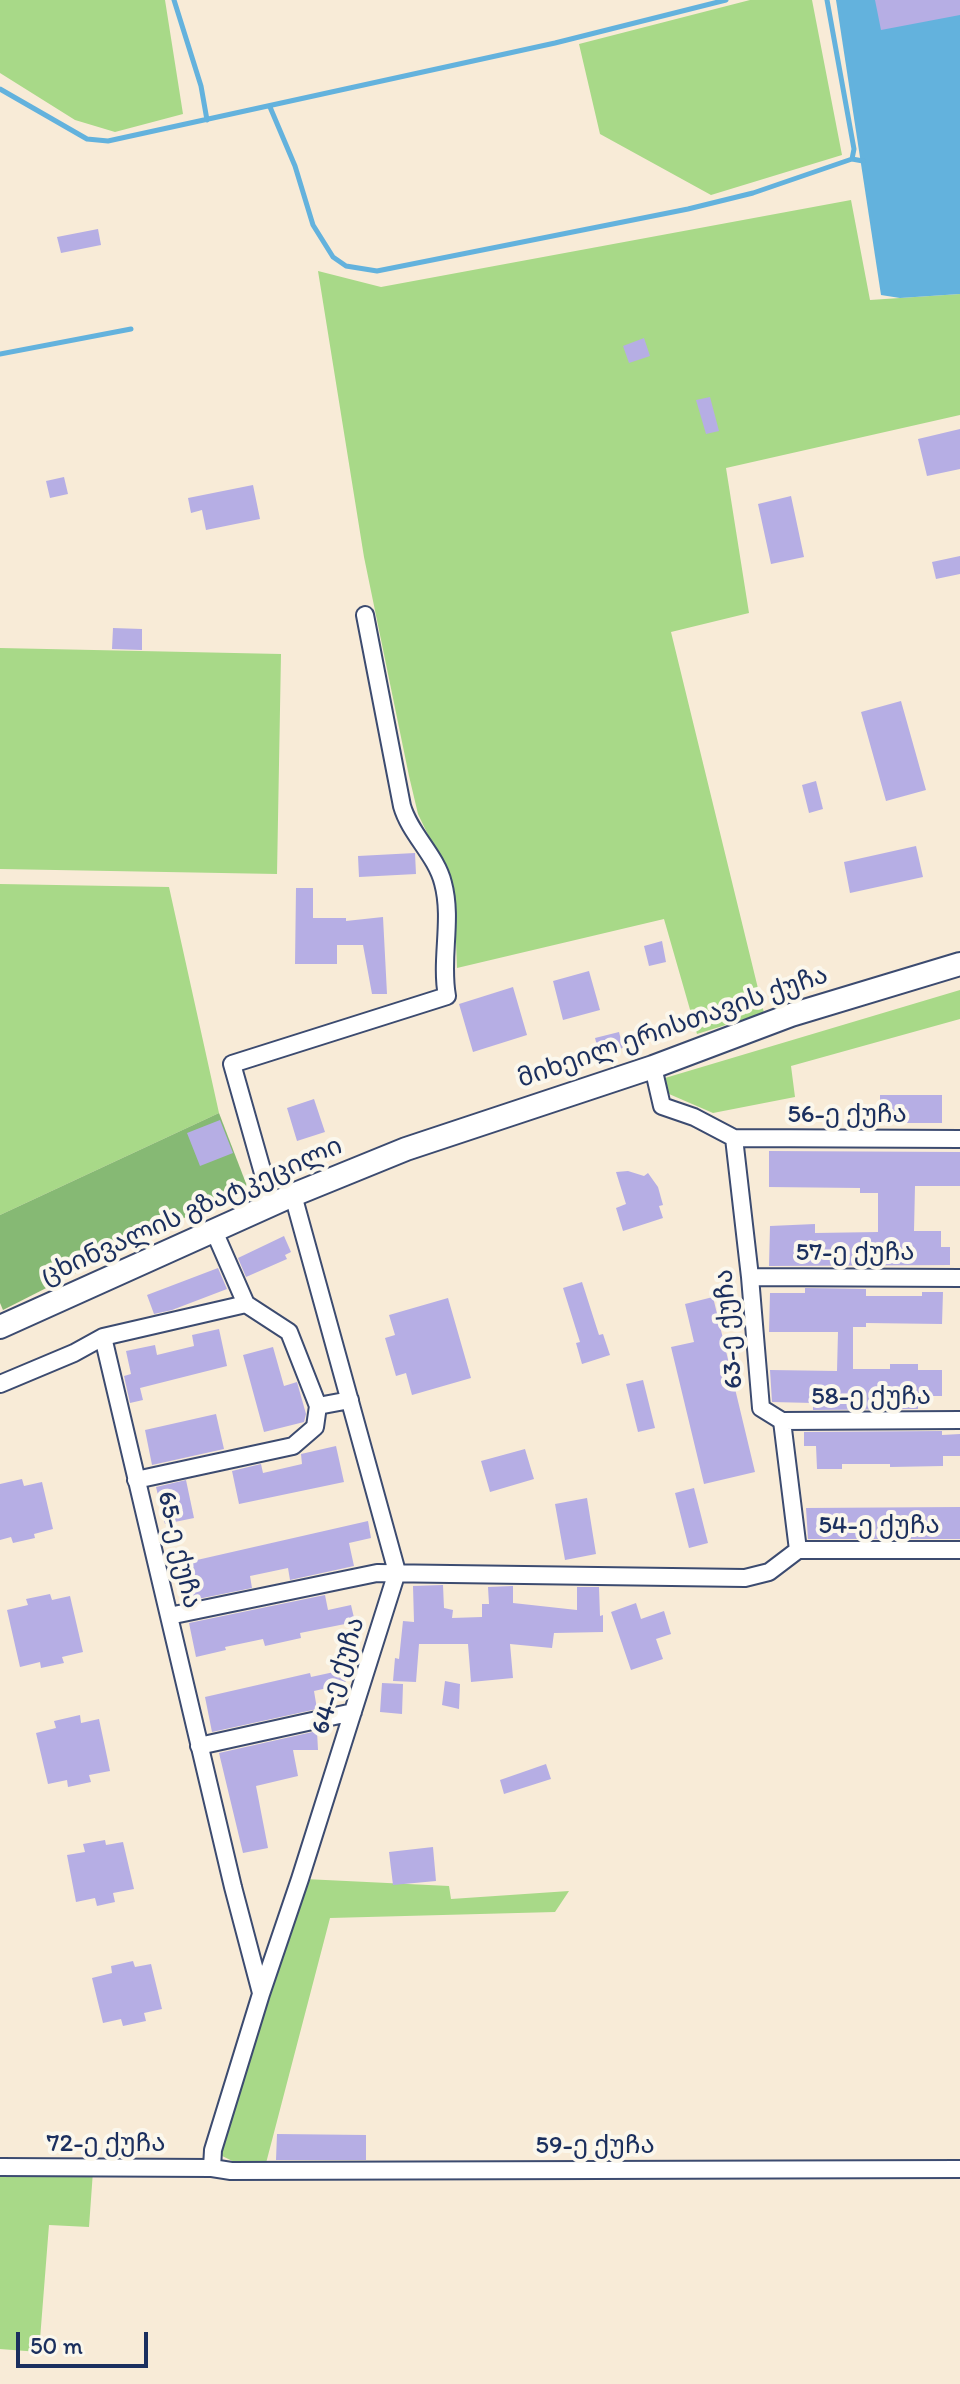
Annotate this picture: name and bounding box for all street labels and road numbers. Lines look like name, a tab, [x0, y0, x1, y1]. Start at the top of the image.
street label: მიხეილ ერისთავის ქუჩა	[514, 960, 832, 1096]
street label: 56-ე ქუჩა	[787, 1099, 907, 1131]
street label: ცხინვალის გზატკეცილი	[36, 1131, 348, 1293]
street label: 57-ე ქუჩა	[796, 1237, 914, 1269]
street label: 63-ე ქუჩა	[709, 1268, 751, 1390]
street label: 58-ე ქუჩა	[811, 1381, 931, 1413]
street label: 65-ე ქუჩა	[149, 1488, 207, 1612]
street label: 54-ე ქუჩა	[818, 1510, 940, 1542]
street label: 64-ე ქუჩა	[305, 1613, 373, 1739]
street label: 72-ე ქუჩა	[47, 2128, 165, 2160]
street label: 59-ე ქუჩა	[535, 2130, 655, 2162]

